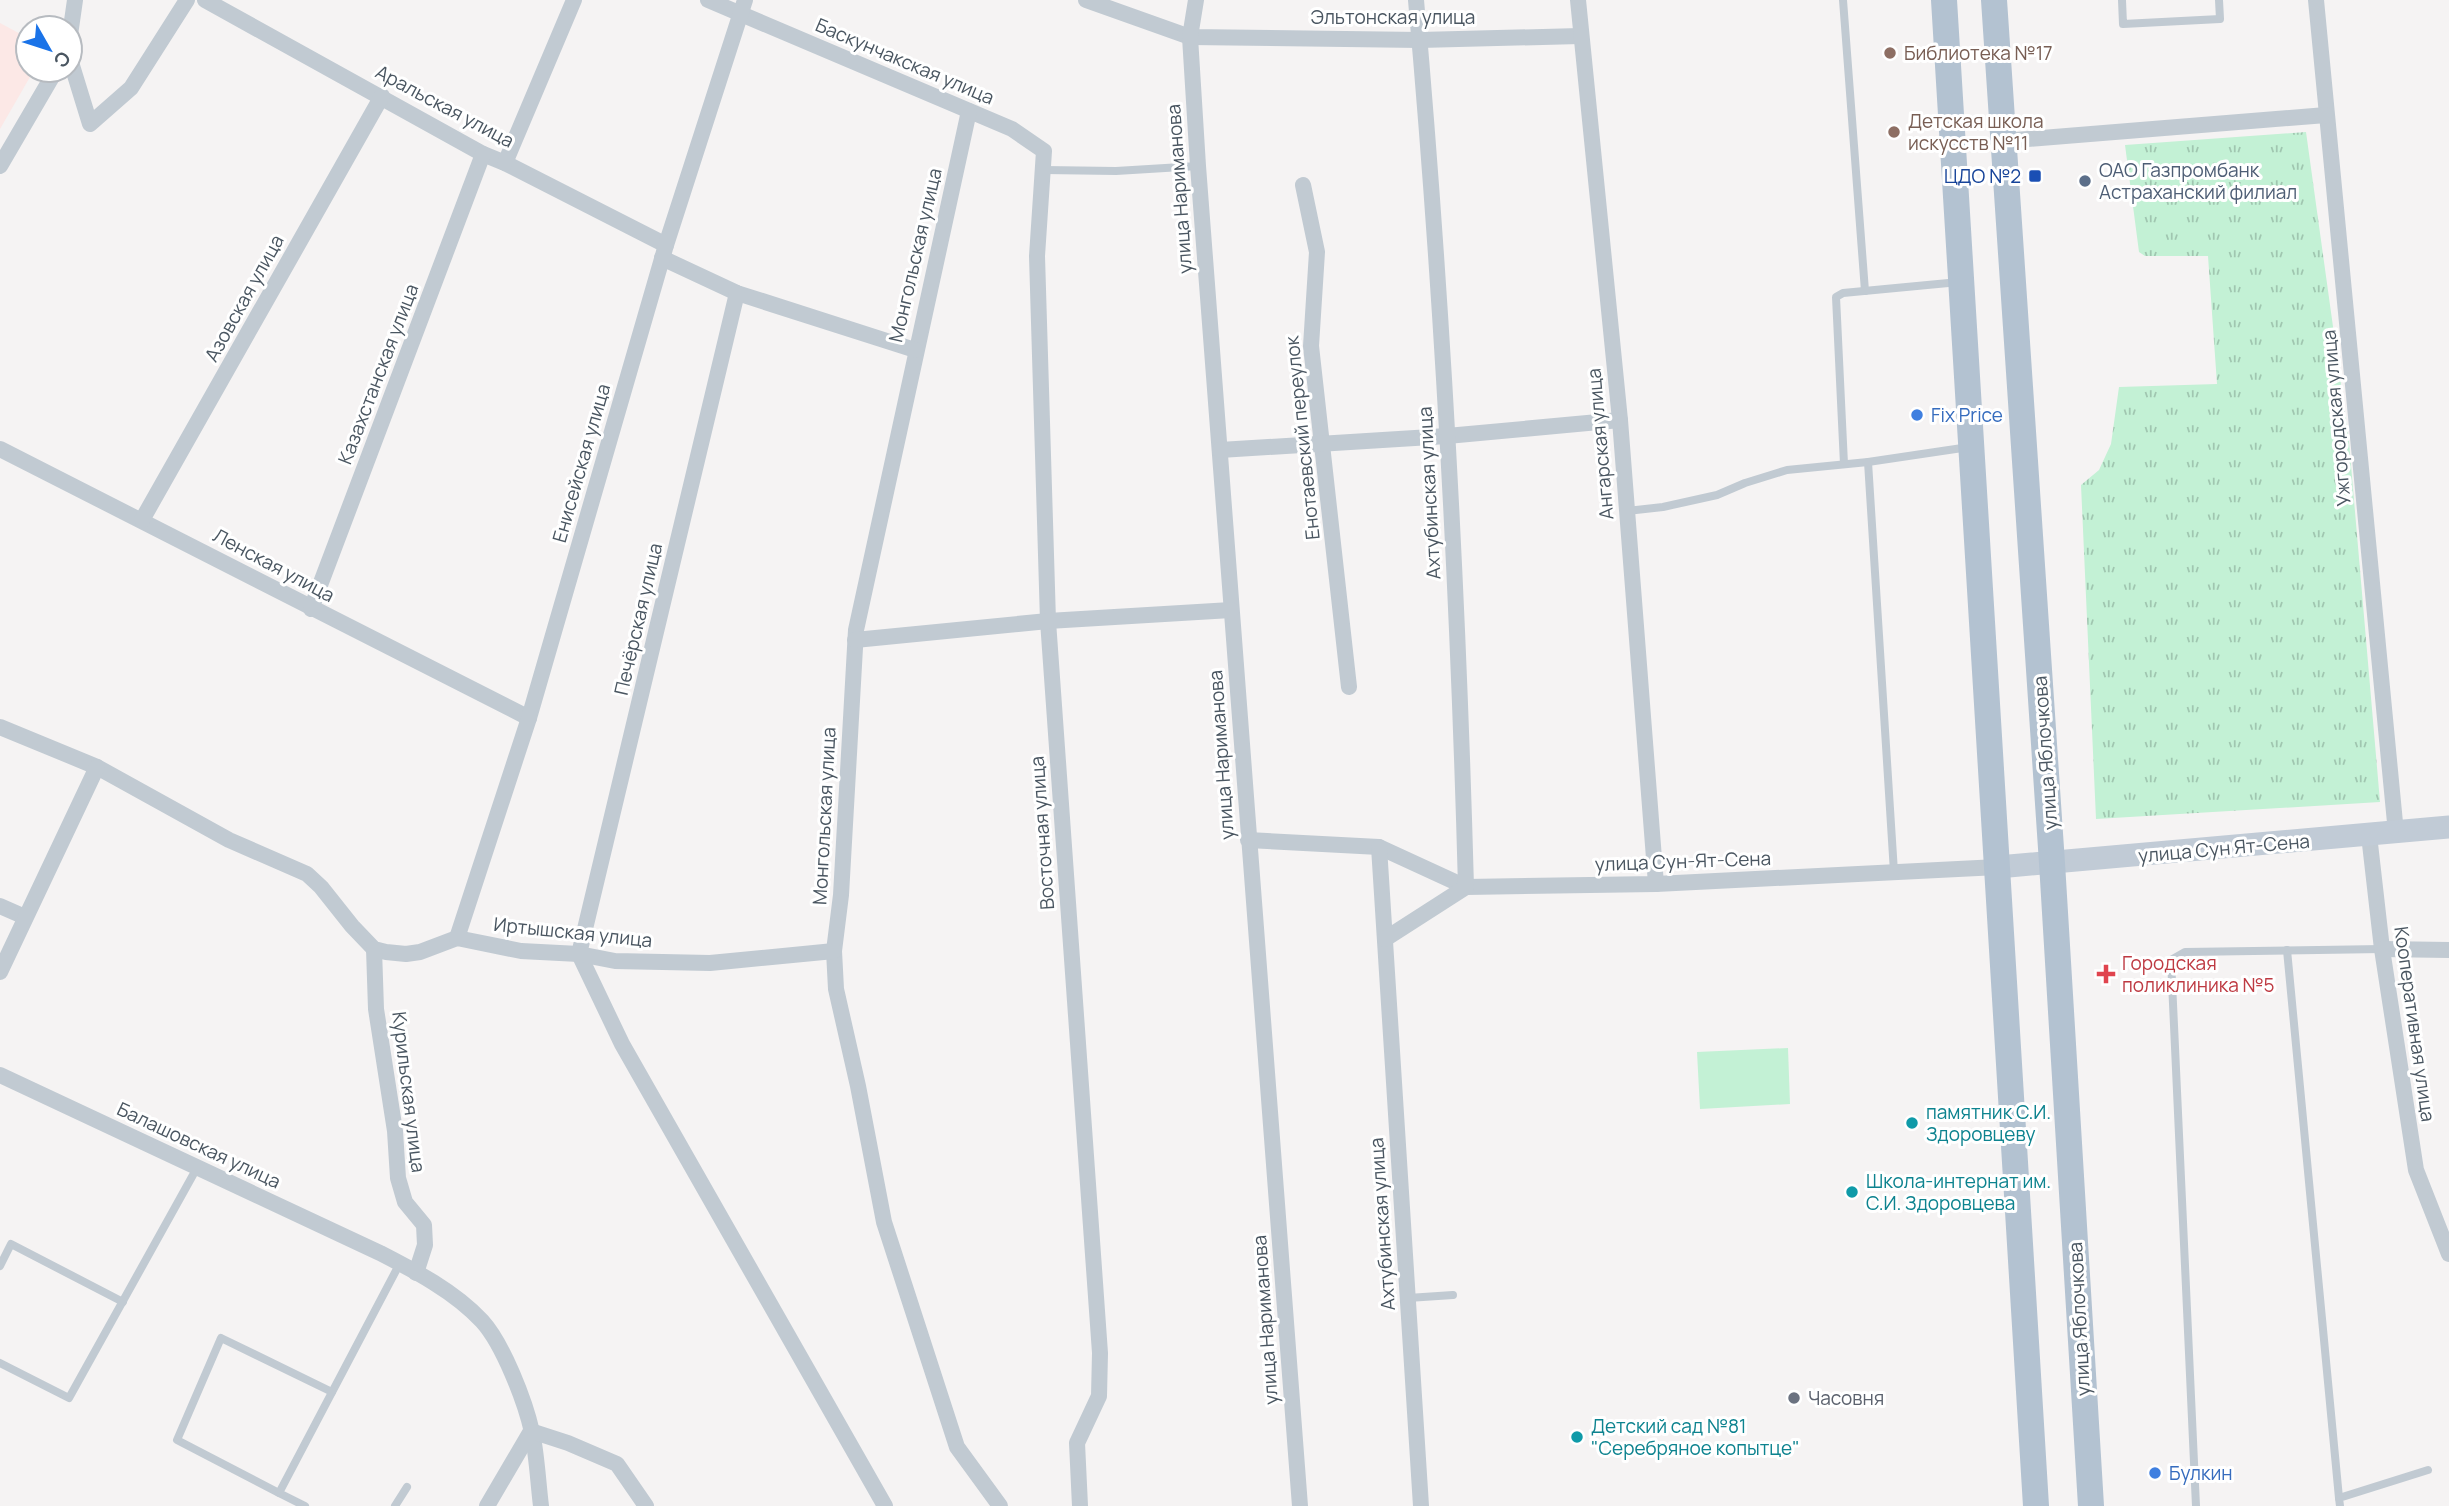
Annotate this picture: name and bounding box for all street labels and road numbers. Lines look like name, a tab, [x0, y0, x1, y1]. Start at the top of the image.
street label: Эльтонская улица	[1311, 4, 1475, 30]
street label: Баскунчакская улица	[812, 12, 998, 110]
street label: Аральская улица	[371, 59, 519, 153]
street label: улица Нариманова	[1160, 103, 1198, 275]
street label: Монгольская улица	[882, 165, 948, 345]
street label: Азовская улица	[198, 230, 290, 366]
street label: Казахстанская улица	[332, 280, 424, 468]
street label: Ужгородская улица	[2315, 329, 2357, 507]
street label: Енотаевский переулок	[1278, 334, 1326, 541]
street label: Ангарская улица	[1580, 367, 1620, 521]
street label: Енисейская улица	[546, 381, 616, 545]
street label: Ахтубинская улица	[1411, 406, 1447, 580]
street label: Ленская улица	[209, 522, 339, 608]
street label: Печёрская улица	[608, 540, 668, 698]
street label: улица Нариманова	[1202, 669, 1240, 841]
street label: улица Яблочкова	[2027, 675, 2063, 831]
street label: Монгольская улица	[806, 726, 842, 906]
street label: Восточная улица	[1024, 755, 1060, 911]
street label: улица Сун Ят-Сена	[2137, 828, 2311, 868]
street label: улица Сун-Ят-Сена	[1594, 845, 1772, 877]
street label: Иртышская улица	[492, 911, 654, 953]
street label: Кооперативная улица	[2388, 925, 2442, 1123]
street label: Курильская улица	[386, 1010, 432, 1174]
street label: Балашовская улица	[113, 1096, 285, 1194]
street label: Ахтубинская улица	[1363, 1137, 1401, 1311]
street label: улица Нариманова	[1246, 1234, 1284, 1406]
street label: улица Яблочкова	[2062, 1241, 2096, 1397]

